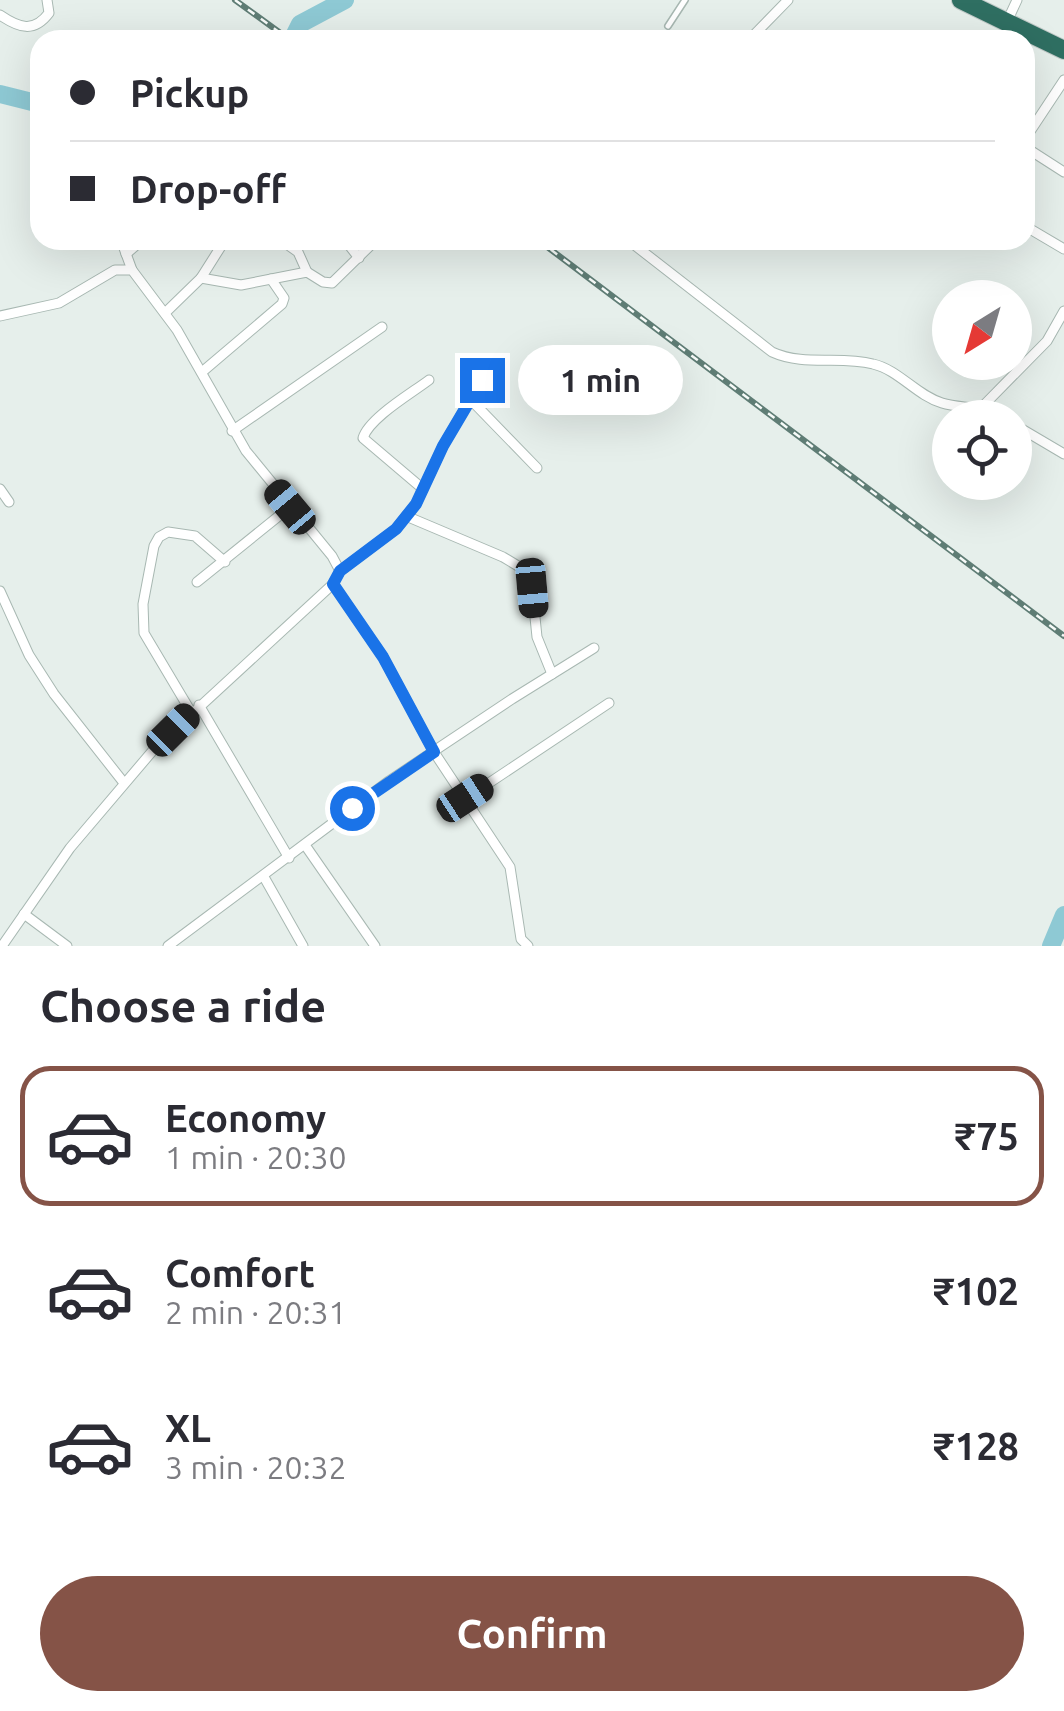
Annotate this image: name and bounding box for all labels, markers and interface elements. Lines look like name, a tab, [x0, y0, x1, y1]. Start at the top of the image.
text: Pickup	[130, 72, 249, 114]
text: Drop-off	[130, 168, 286, 210]
north arrow	[932, 280, 1032, 380]
map controls	[932, 280, 1032, 500]
callout: 1 min	[517, 345, 682, 415]
route end	[460, 358, 505, 403]
text: 1 min	[560, 362, 641, 398]
button: locate	[932, 400, 1032, 500]
car	[259, 474, 321, 540]
car	[514, 557, 550, 619]
car	[141, 698, 205, 762]
car	[432, 769, 498, 827]
route start	[330, 786, 375, 831]
text: Choose a ride	[40, 980, 326, 1031]
icon: car	[45, 1091, 135, 1181]
text: Economy	[165, 1097, 326, 1139]
text: ₹75	[955, 1115, 1019, 1157]
text: 1 min · 20:30	[165, 1139, 347, 1175]
icon: car	[45, 1246, 135, 1336]
text: Comfort	[165, 1252, 315, 1294]
text: ₹102	[933, 1270, 1019, 1312]
text: 2 min · 20:31	[165, 1294, 347, 1330]
icon: car	[45, 1401, 135, 1491]
text: XL	[165, 1407, 211, 1449]
text: ₹128	[933, 1425, 1019, 1467]
text: 3 min · 20:32	[165, 1449, 347, 1485]
button: Confirm	[40, 1576, 1024, 1691]

